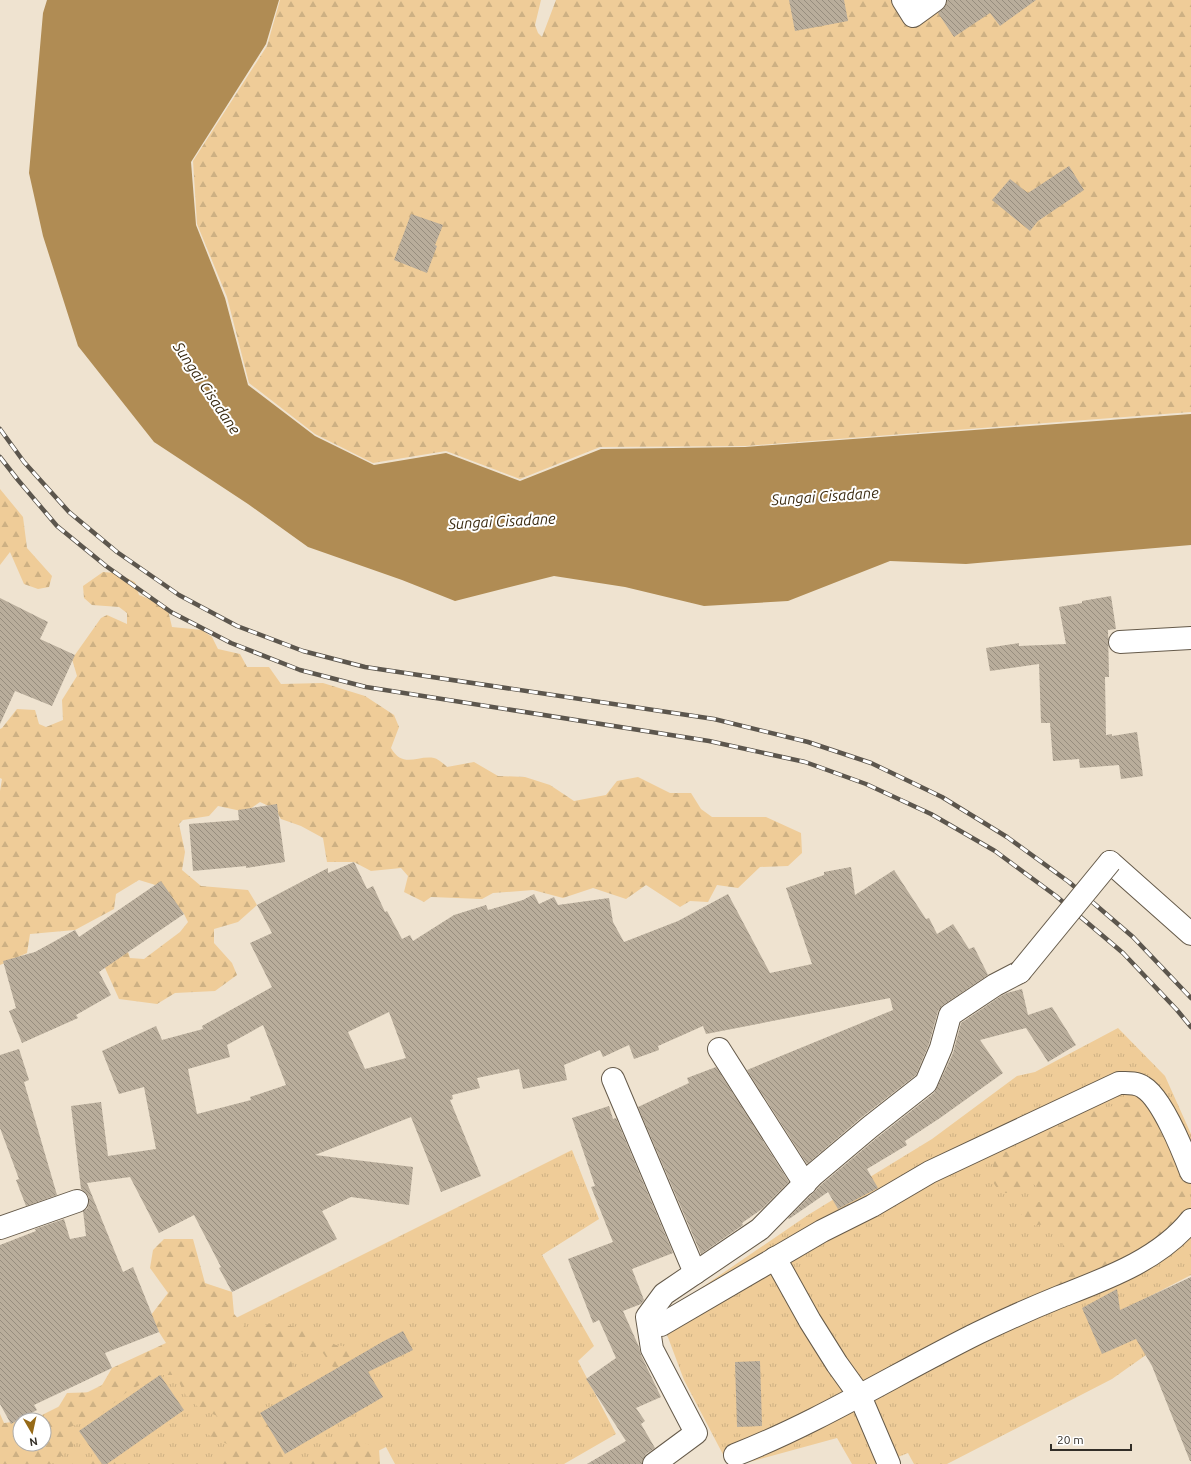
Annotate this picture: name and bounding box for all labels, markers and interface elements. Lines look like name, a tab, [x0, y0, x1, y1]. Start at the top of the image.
water label: Sungai Cisadane	[169, 338, 244, 438]
water label: Sungai Cisadane	[770, 484, 880, 508]
water label: Sungai Cisadane	[447, 510, 556, 532]
north arrow	[12, 1412, 52, 1452]
scale bar	[1051, 1426, 1131, 1452]
text: 20 m	[1057, 1433, 1084, 1446]
text: N	[29, 1435, 39, 1448]

